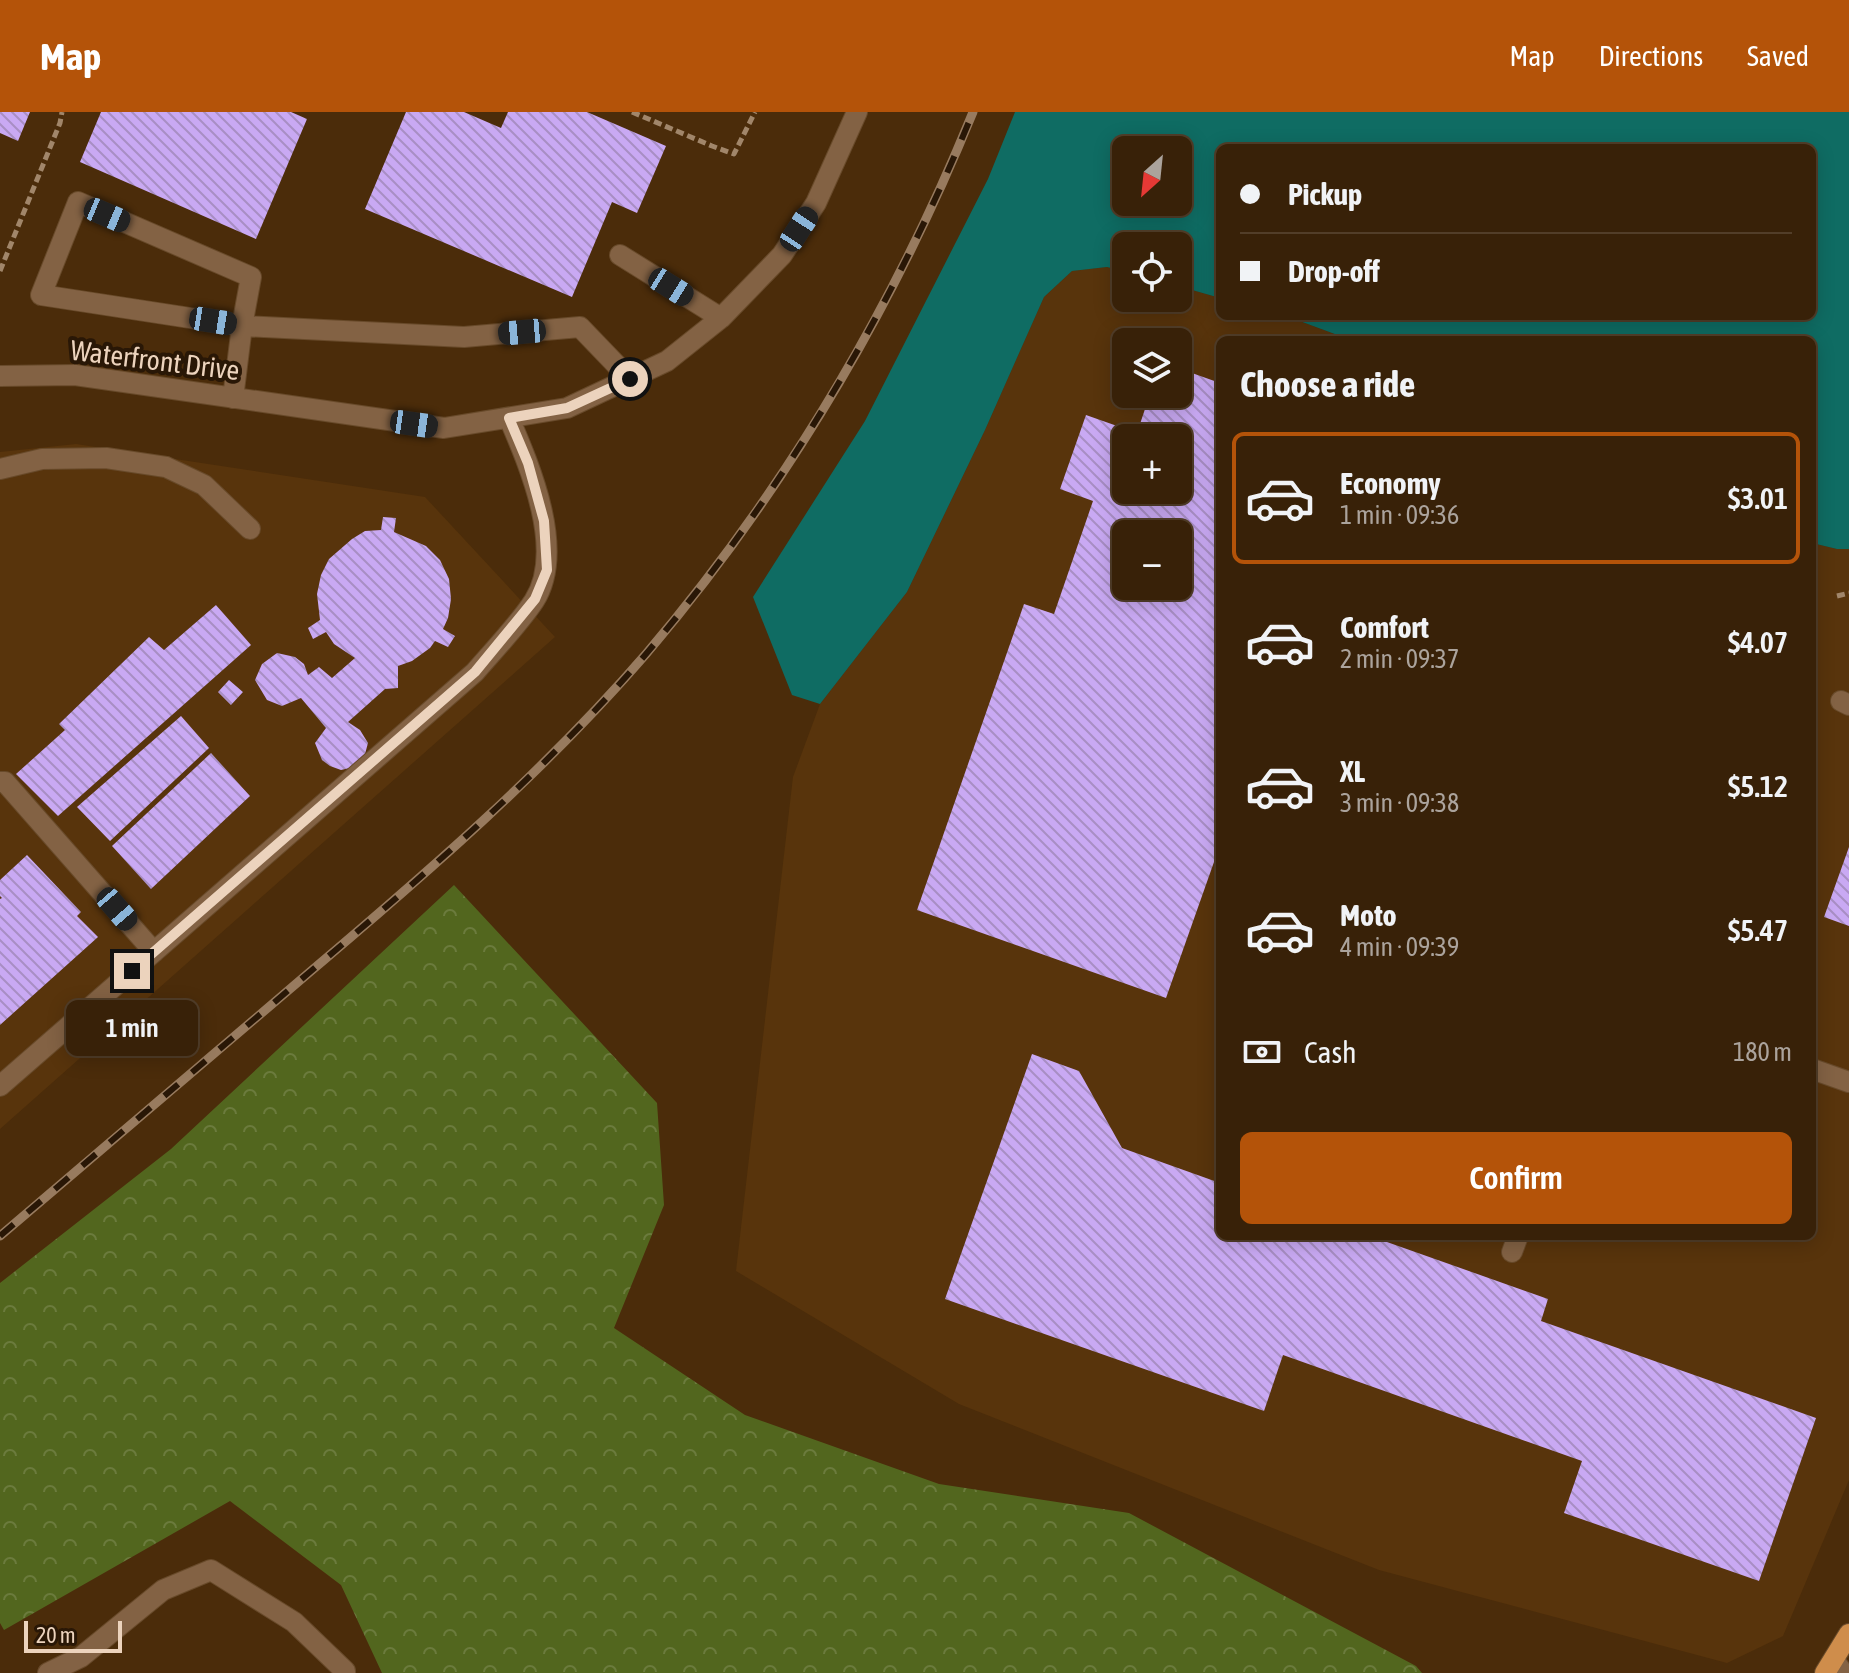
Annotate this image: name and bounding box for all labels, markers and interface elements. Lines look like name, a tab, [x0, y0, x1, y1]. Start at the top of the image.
text: Map	[40, 35, 101, 78]
text: Map	[1510, 40, 1555, 72]
text: Directions	[1599, 40, 1703, 72]
text: Saved	[1747, 40, 1809, 72]
north arrow	[1112, 136, 1192, 216]
map controls	[1112, 136, 1192, 600]
text: Pickup	[1288, 177, 1362, 211]
car	[80, 195, 134, 235]
car	[776, 202, 822, 256]
button: locate	[1112, 232, 1192, 312]
text: Drop-off	[1288, 254, 1380, 288]
car	[644, 264, 698, 310]
car	[187, 305, 239, 337]
car	[497, 318, 547, 346]
button: layers	[1112, 328, 1192, 408]
street label: Waterfront Drive	[69, 334, 241, 386]
route start	[612, 361, 648, 397]
text: Choose a ride	[1240, 363, 1415, 405]
car	[389, 409, 439, 439]
button: +	[1112, 424, 1192, 504]
icon: car	[1244, 462, 1316, 534]
text: Economy	[1340, 466, 1441, 500]
text: $3.01	[1728, 481, 1788, 515]
text: 1 min · 09:36	[1340, 500, 1459, 530]
button: −	[1112, 520, 1192, 600]
icon: car	[1244, 606, 1316, 678]
text: Comfort	[1340, 610, 1429, 644]
text: $4.07	[1728, 625, 1788, 659]
text: 2 min · 09:37	[1340, 644, 1459, 674]
icon: car	[1244, 750, 1316, 822]
text: XL	[1340, 754, 1365, 788]
text: $5.12	[1728, 769, 1788, 803]
text: 3 min · 09:38	[1340, 788, 1459, 818]
car	[92, 883, 142, 935]
icon: car	[1244, 894, 1316, 966]
text: Moto	[1340, 898, 1397, 932]
text: $5.47	[1728, 913, 1788, 947]
text: 4 min · 09:39	[1340, 932, 1459, 962]
route end	[114, 953, 150, 989]
callout: 1 min	[66, 999, 198, 1055]
text: 1 min	[105, 1013, 159, 1043]
icon: cash	[1240, 1030, 1284, 1074]
text: Cash	[1304, 1035, 1357, 1069]
text: 180 m	[1733, 1037, 1792, 1067]
button: Confirm	[1240, 1132, 1792, 1224]
scale bar	[24, 1617, 122, 1653]
text: 20 m	[36, 1622, 76, 1648]

